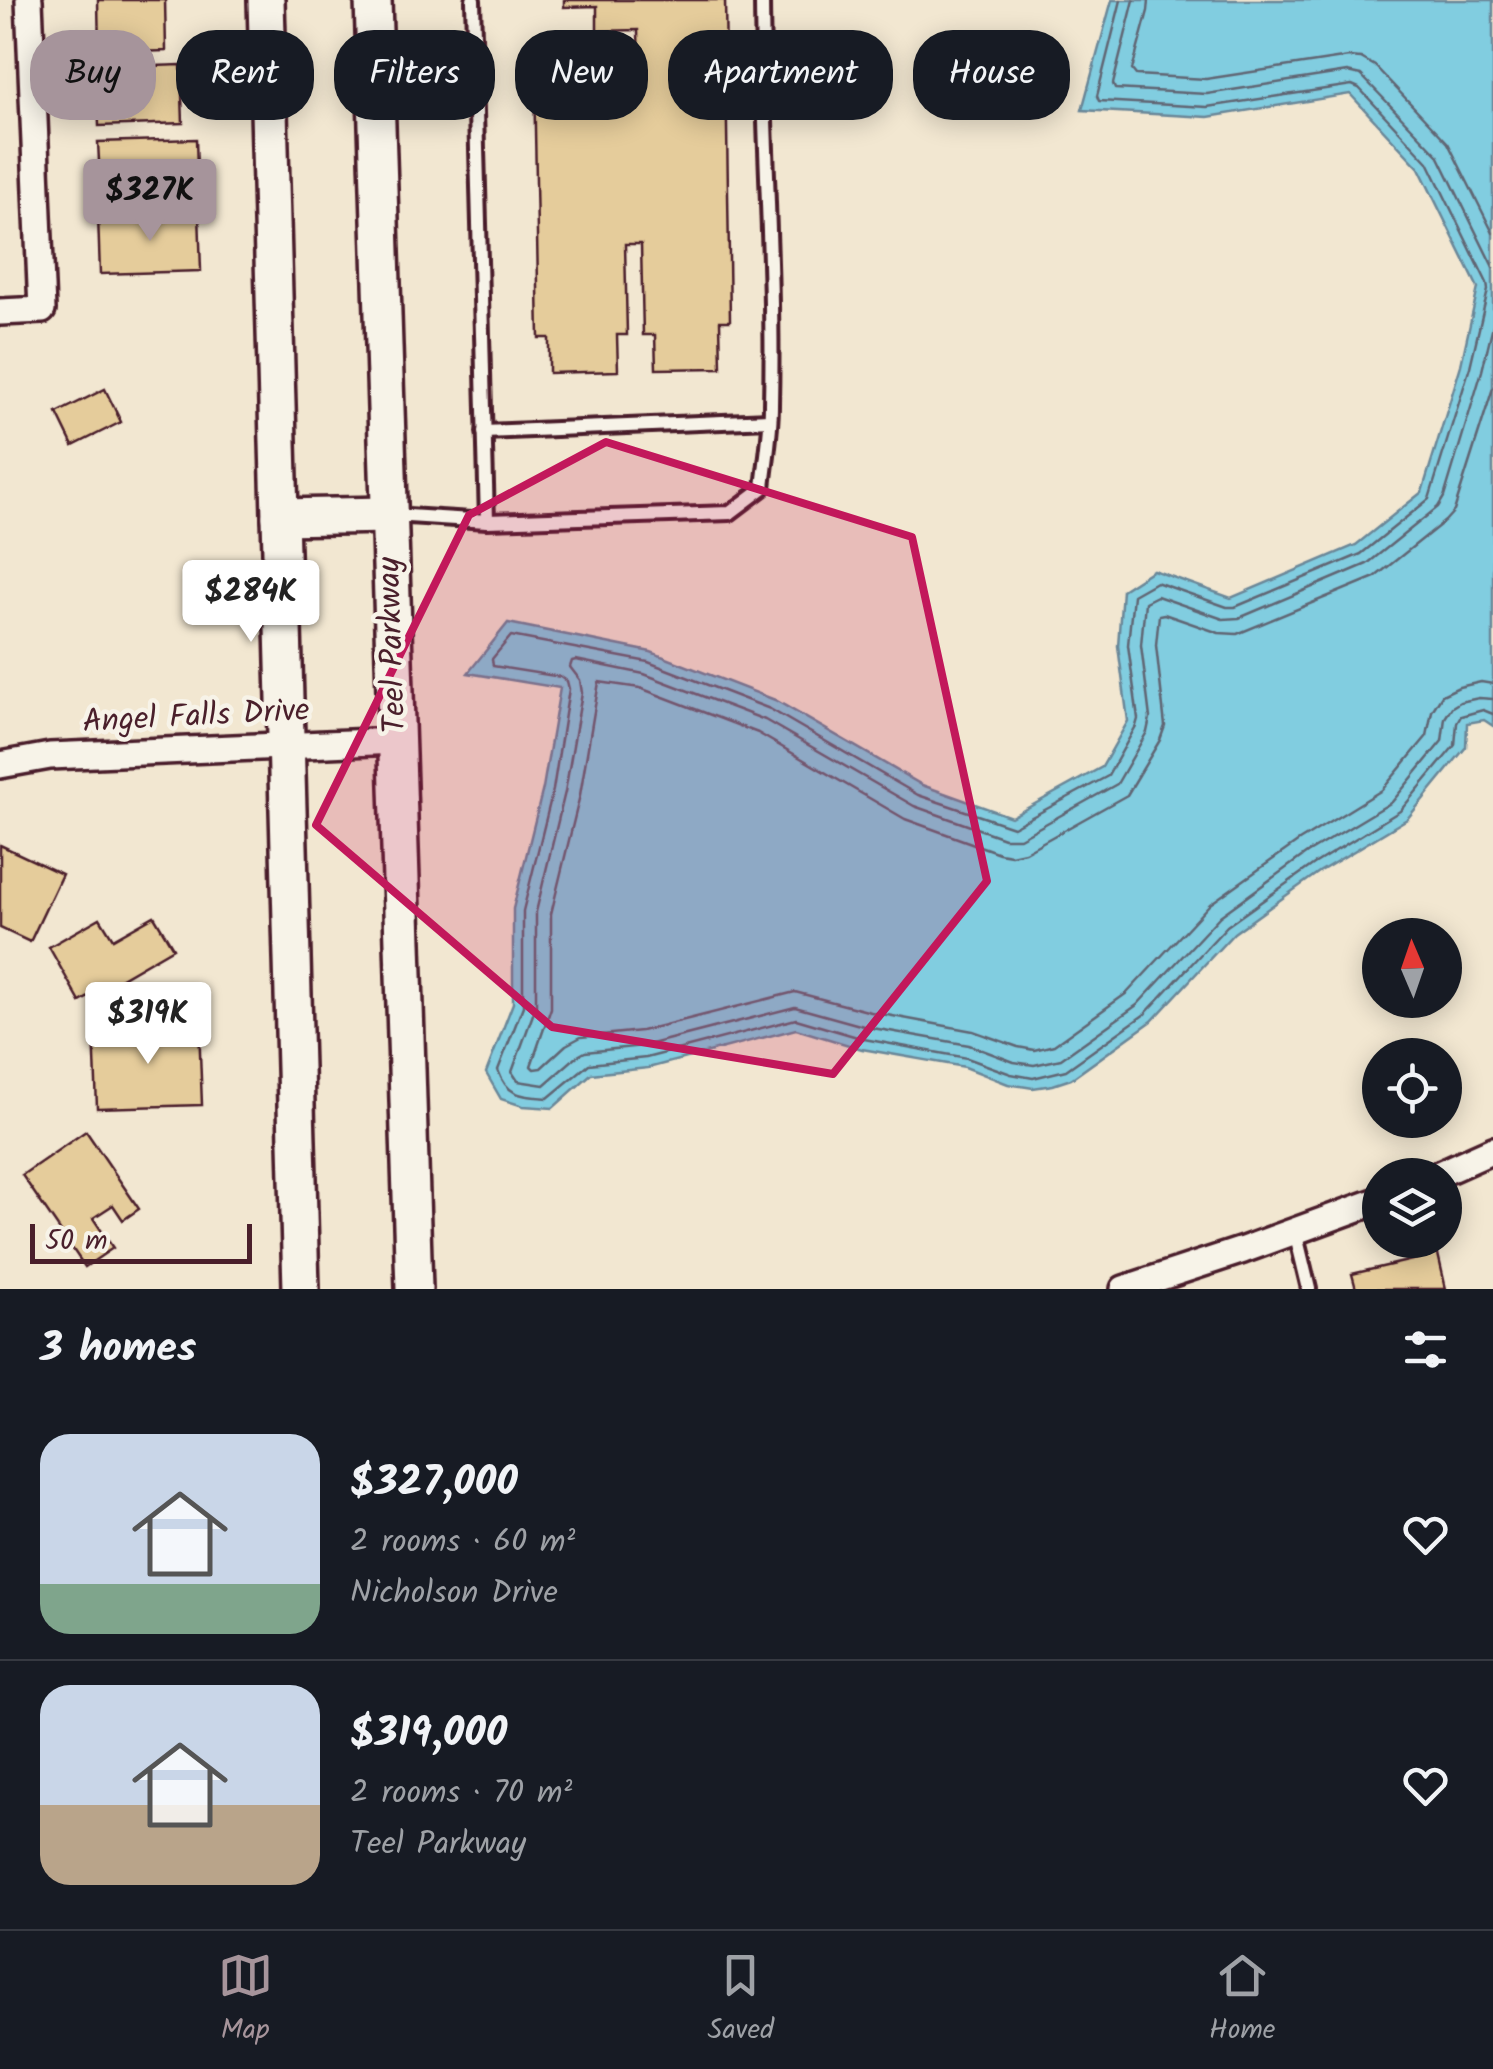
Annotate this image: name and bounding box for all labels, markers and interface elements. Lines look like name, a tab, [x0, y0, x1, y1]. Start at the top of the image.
chip: Buy	[30, 30, 156, 120]
chip: Rent	[176, 30, 314, 120]
chip: Filters	[334, 30, 495, 120]
chip: New	[515, 30, 648, 120]
chip: Apartment	[668, 30, 893, 120]
chip: House	[913, 30, 1070, 120]
pin: $327K	[80, 159, 220, 244]
text: $327K	[105, 166, 195, 217]
street label: Teel Parkway	[364, 555, 422, 734]
pin: $284K	[181, 560, 321, 645]
text: $284K	[204, 567, 298, 618]
street label: Angel Falls Drive	[81, 686, 311, 748]
north arrow	[1362, 918, 1462, 1018]
map controls	[1362, 918, 1462, 1258]
pin: $319K	[78, 982, 218, 1067]
text: $319K	[107, 989, 189, 1040]
button: locate	[1362, 1038, 1462, 1138]
button: layers	[1362, 1158, 1462, 1258]
scale bar	[30, 1219, 252, 1264]
text: 50 m	[45, 1219, 108, 1264]
text: 3 homes	[40, 1316, 196, 1383]
icon: filters	[1398, 1322, 1453, 1377]
text: $327,000	[350, 1450, 518, 1517]
icon: home	[120, 1474, 240, 1594]
icon: heart	[1398, 1507, 1453, 1562]
text: 2 rooms · 60 m²	[350, 1517, 575, 1568]
text: Nicholson Drive	[350, 1568, 558, 1619]
text: $319,000	[350, 1701, 507, 1768]
icon: home	[120, 1725, 240, 1845]
icon: heart	[1398, 1758, 1453, 1813]
text: 2 rooms · 70 m²	[350, 1768, 572, 1819]
text: Teel Parkway	[350, 1819, 526, 1870]
tab: Map	[218, 1948, 273, 2053]
tab: Saved	[708, 1948, 774, 2053]
tab: Home	[1209, 1948, 1275, 2053]

